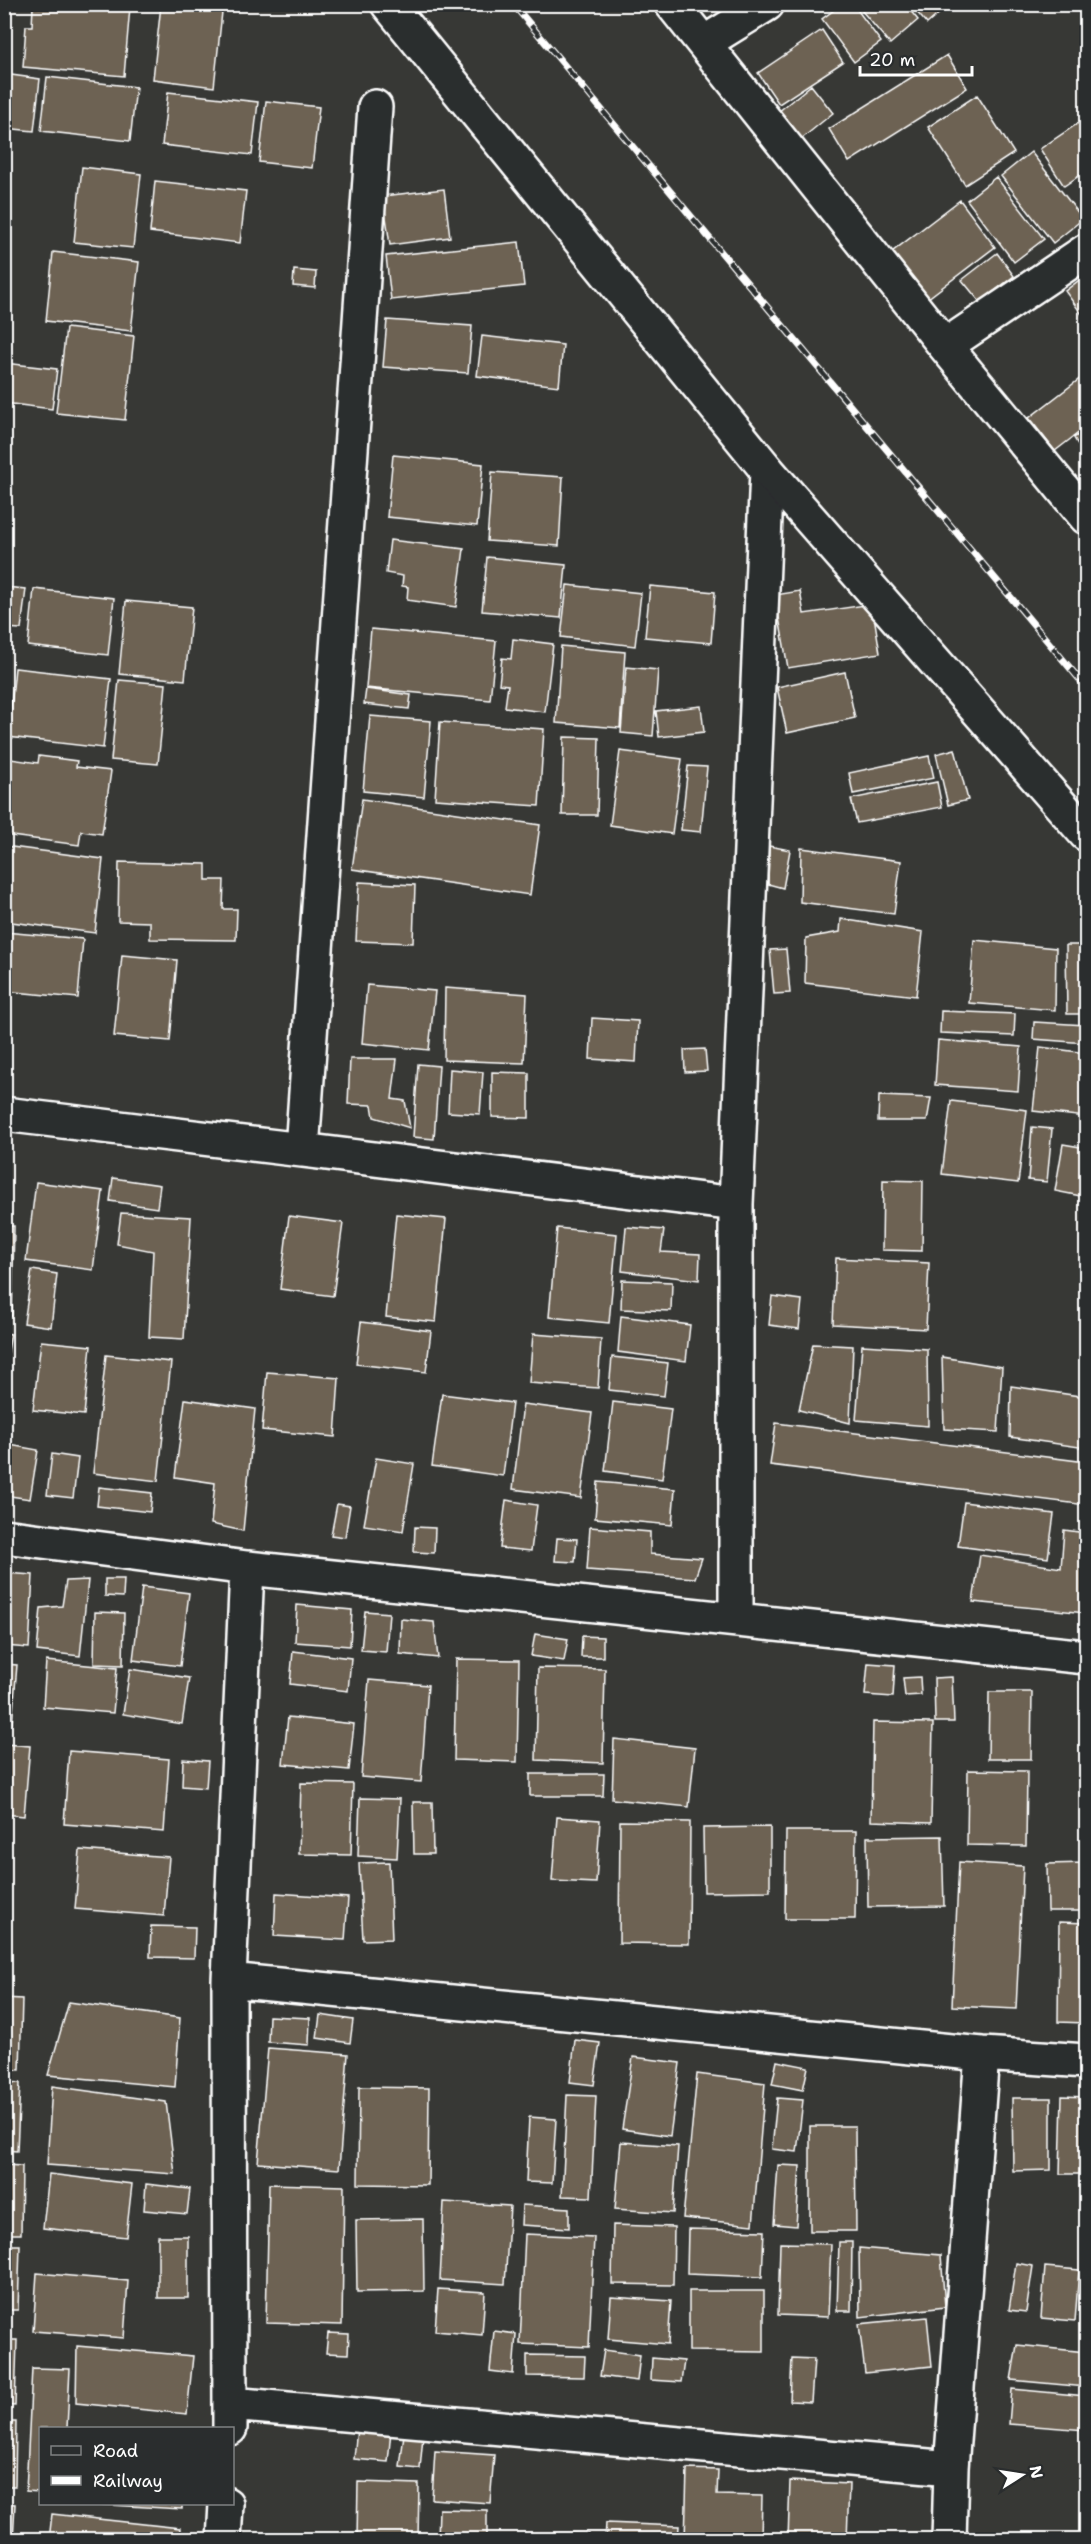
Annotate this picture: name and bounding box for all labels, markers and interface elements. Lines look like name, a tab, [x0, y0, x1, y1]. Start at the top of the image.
scale bar	[860, 39, 972, 77]
text: 20 m	[869, 48, 915, 72]
legend	[39, 2427, 234, 2505]
text: Road	[93, 2439, 138, 2463]
north arrow	[992, 2445, 1052, 2505]
text: N	[1025, 2464, 1048, 2480]
text: Railway	[93, 2469, 163, 2493]

